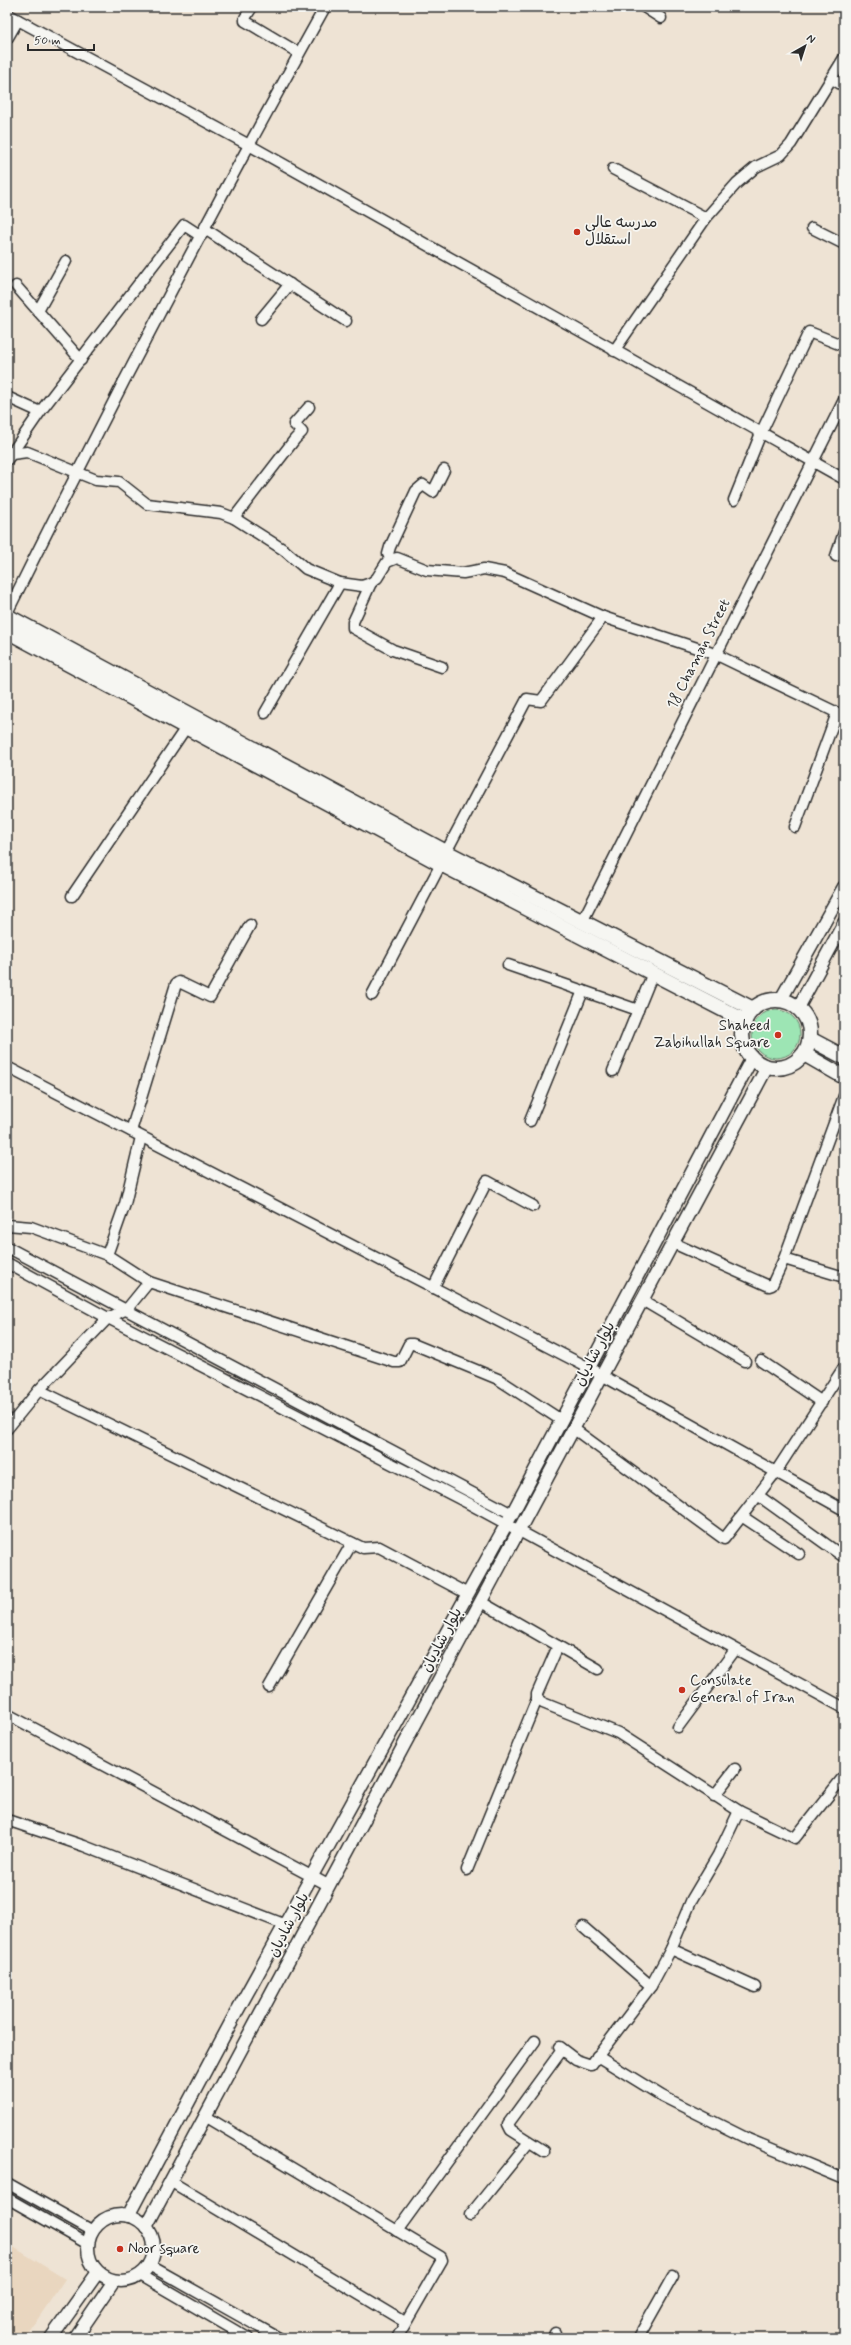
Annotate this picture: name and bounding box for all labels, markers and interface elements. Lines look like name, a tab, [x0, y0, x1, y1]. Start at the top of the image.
scale bar	[28, 26, 94, 52]
north arrow	[785, 26, 825, 66]
text: N	[803, 31, 818, 47]
text: 50 m	[34, 33, 61, 49]
place label: مدرسه عالی استقلال	[585, 213, 657, 250]
marker: مدرسه عالی استقلال	[572, 227, 582, 237]
street label: 18 Chaman Street	[663, 595, 736, 712]
place label: Shaheed Zabihullah Square	[654, 1016, 770, 1053]
marker: Shaheed Zabihullah Square	[773, 1030, 783, 1040]
street label: بلوار شادیان	[570, 1318, 620, 1390]
street label: بلوار شادیان	[417, 1604, 467, 1676]
place label: Consulate General of Iran	[690, 1671, 795, 1708]
marker: Consulate General of Iran	[677, 1685, 687, 1695]
street label: بلوار شادیان	[264, 1889, 314, 1961]
place label: Noor square	[128, 2239, 200, 2259]
marker: Noor square	[115, 2244, 125, 2254]

